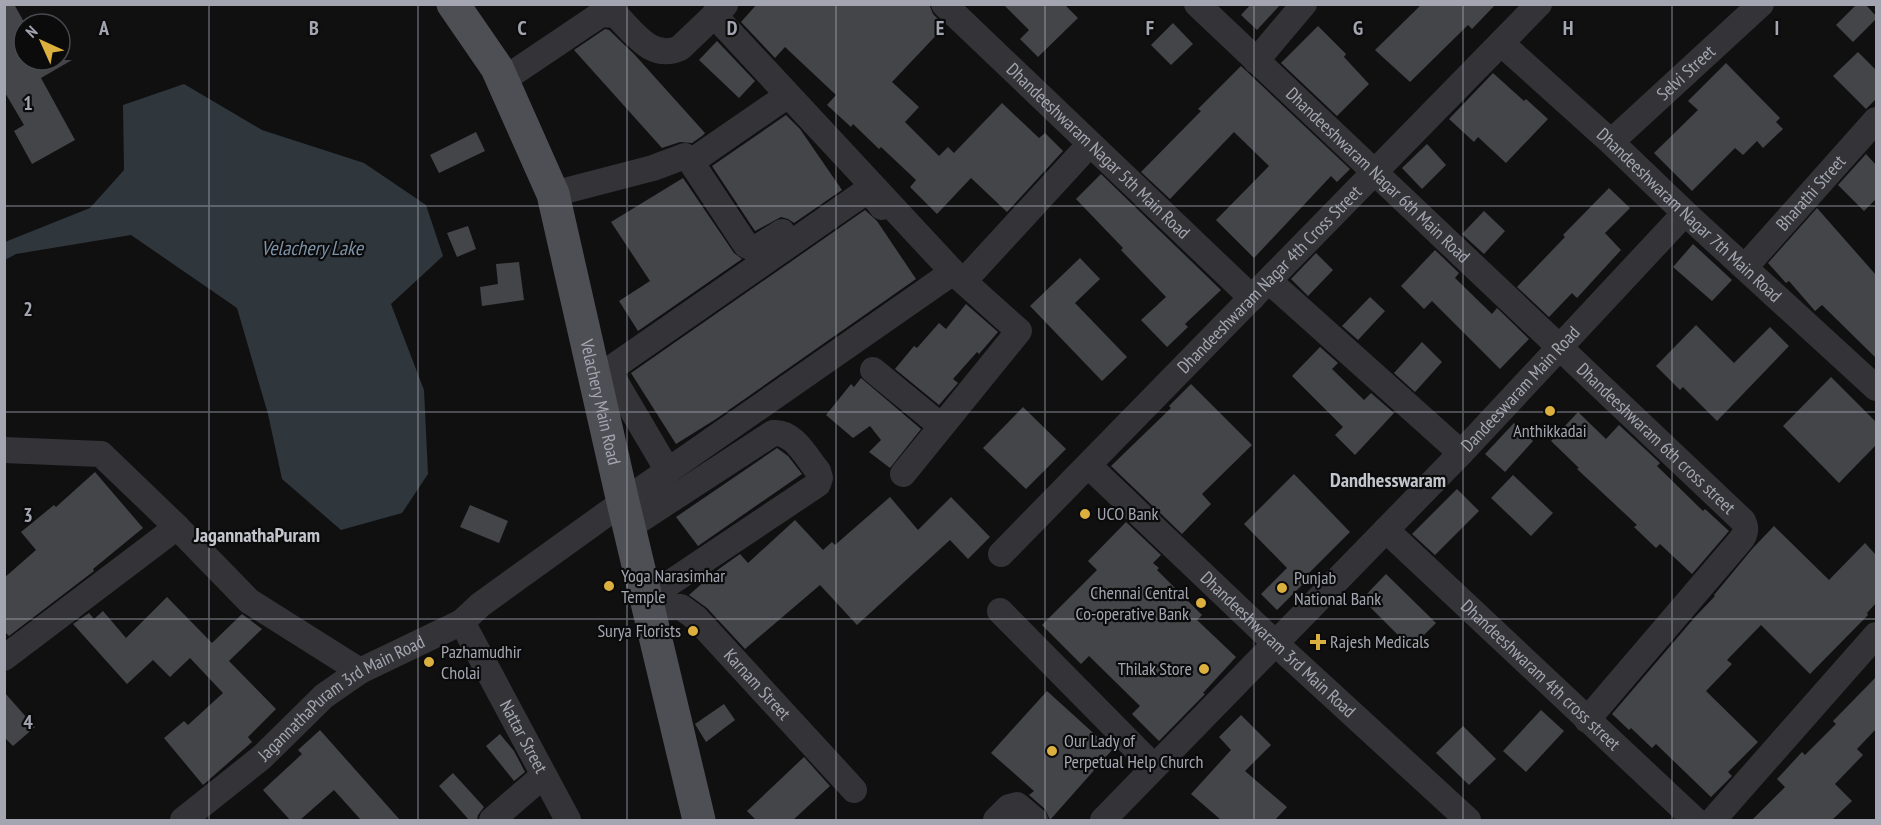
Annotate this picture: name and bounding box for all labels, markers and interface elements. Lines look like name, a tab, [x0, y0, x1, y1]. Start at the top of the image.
north arrow	[12, 12, 72, 72]
text: A	[98, 15, 110, 41]
text: B	[309, 15, 319, 41]
text: C	[517, 15, 527, 41]
text: D	[727, 15, 738, 41]
text: E	[936, 15, 944, 41]
text: F	[1146, 15, 1154, 41]
text: G	[1353, 15, 1363, 41]
text: H	[1563, 15, 1573, 41]
text: I	[1775, 15, 1779, 41]
text: N	[21, 21, 42, 42]
street label: Selvi Street	[1652, 40, 1720, 105]
street label: Dhandeeshwaram Nagar 5th Main Road	[1002, 58, 1195, 244]
street label: Dhandeeshwaram Nagar 6th Main Road	[1281, 82, 1475, 267]
text: 1	[23, 90, 33, 116]
street label: Dhandeeshwaram Nagar 7th Main Road	[1592, 123, 1787, 307]
street label: Bharathi Street	[1771, 150, 1850, 235]
street label: Dhandeeshwaram Nagar 4th Cross Street	[1172, 180, 1366, 378]
water label: Velachery Lake	[261, 235, 365, 261]
text: 2	[23, 296, 33, 322]
street label: Dandeeswaram Main Road	[1456, 321, 1584, 457]
street label: Velachery Main Road	[575, 336, 626, 467]
street label: Dhandeeshwaram 6th cross street	[1572, 358, 1741, 519]
marker: Anthikkadai	[1543, 404, 1557, 418]
place label: Anthikkadai	[1513, 419, 1587, 442]
district label: Dandhesswaram	[1330, 467, 1446, 493]
text: 3	[23, 502, 33, 528]
place label: UCO Bank	[1097, 502, 1159, 525]
marker: UCO Bank	[1078, 507, 1092, 521]
district label: JagannathaPuram	[193, 522, 320, 548]
place label: Yoga Narasimhar Temple	[621, 564, 725, 608]
street label: Dhandeeshwaram 3rd Main Road	[1196, 566, 1361, 722]
place label: Punjab National Bank	[1294, 566, 1381, 610]
marker: Yoga Narasimhar Temple	[602, 579, 616, 593]
place label: Chennai Central Co-operative Bank	[1075, 581, 1190, 625]
marker: Punjab National Bank	[1275, 581, 1289, 595]
street label: Dhandeeshwaram 4th cross street	[1456, 594, 1625, 755]
marker: Chennai Central Co-operative Bank	[1194, 596, 1208, 610]
place label: Surya Florists	[597, 619, 681, 642]
marker: Surya Florists	[686, 624, 700, 638]
street label: JagannathaPuram 3rd Main Road	[252, 630, 428, 766]
place label: Rajesh Medicals	[1330, 630, 1429, 653]
marker: Rajesh Medicals	[1311, 635, 1325, 649]
place label: Pazhamudhir Cholai	[441, 640, 522, 684]
street label: Karnam Street	[719, 644, 796, 725]
marker: Pazhamudhir Cholai	[422, 655, 436, 669]
place label: Thilak Store	[1118, 657, 1192, 680]
marker: Thilak Store	[1197, 662, 1211, 676]
street label: Nattar Street	[495, 696, 553, 777]
text: 4	[23, 709, 33, 735]
place label: Our Lady of Perpetual Help Church	[1064, 729, 1203, 773]
marker: Our Lady of Perpetual Help Church	[1045, 744, 1059, 758]

